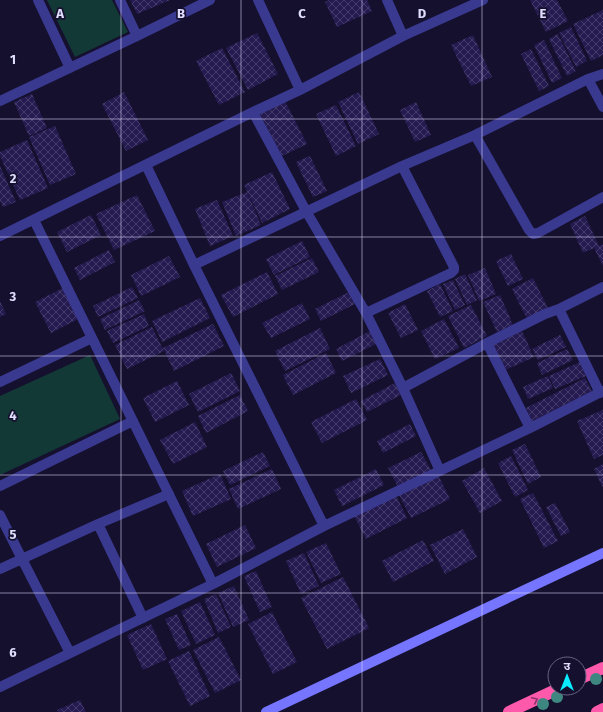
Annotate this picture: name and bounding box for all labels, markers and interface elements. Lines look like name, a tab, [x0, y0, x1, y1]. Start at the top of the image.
text: A	[55, 6, 64, 21]
text: B	[177, 6, 185, 21]
text: C	[298, 6, 306, 21]
text: D	[418, 6, 427, 21]
text: E	[540, 6, 547, 21]
text: 1	[10, 52, 16, 67]
text: 2	[10, 171, 17, 186]
text: 3	[9, 289, 17, 304]
text: 4	[9, 408, 17, 423]
text: 5	[10, 527, 17, 542]
text: 6	[9, 645, 17, 660]
north arrow	[547, 656, 587, 696]
text: उ	[564, 660, 571, 673]
one-way arrow	[531, 697, 538, 705]

